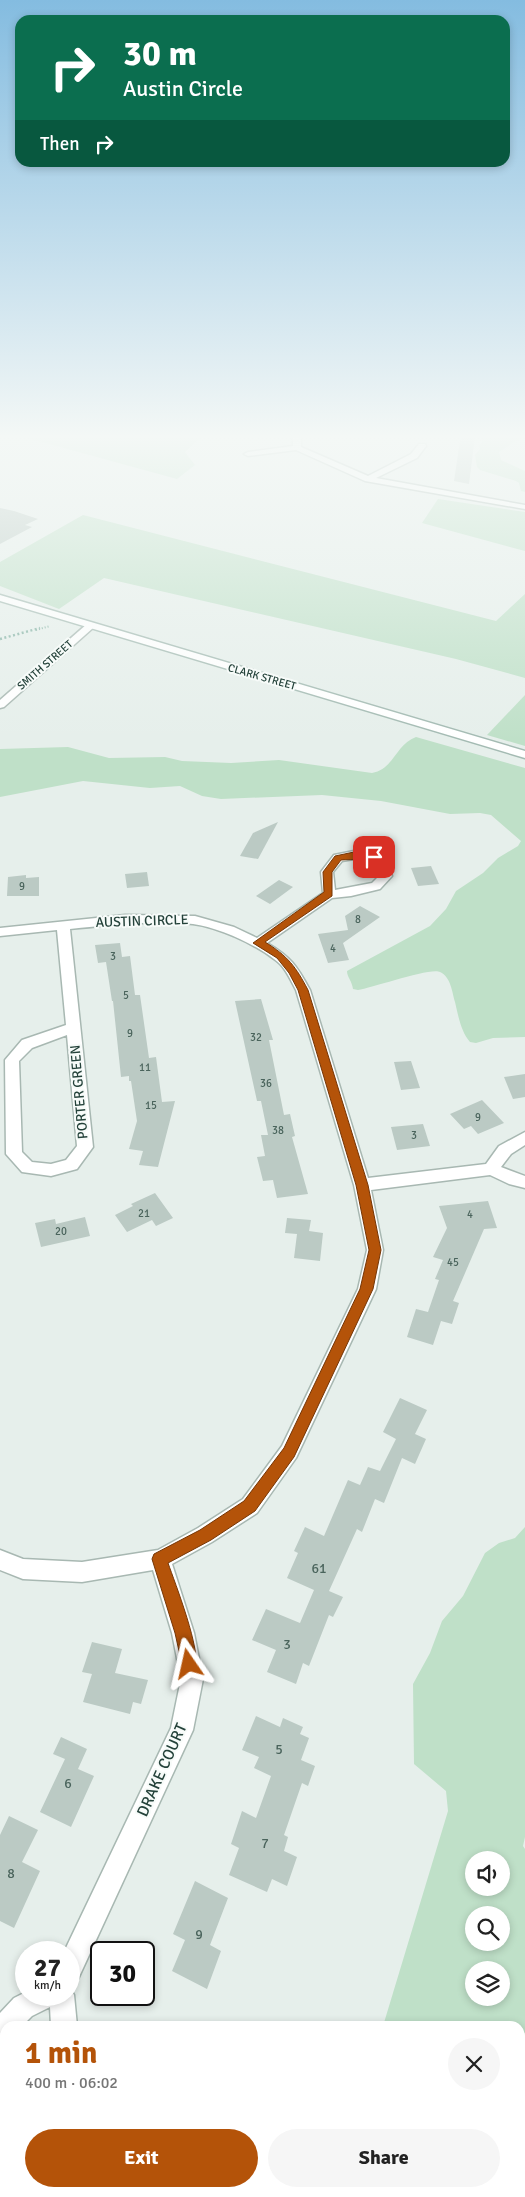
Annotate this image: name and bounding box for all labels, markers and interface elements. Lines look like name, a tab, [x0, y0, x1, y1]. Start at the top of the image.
text: 30 m	[123, 32, 197, 75]
icon: right	[40, 35, 105, 100]
text: Austin Circle	[123, 75, 243, 102]
icon: right	[90, 130, 118, 158]
text: Then	[40, 132, 80, 156]
street label: SMITH STREET	[15, 637, 76, 693]
street label: CLARK STREET	[226, 661, 298, 693]
pin	[353, 836, 395, 878]
icon: arrive	[360, 843, 388, 871]
house number: 9	[19, 880, 25, 893]
street label: AUSTIN CIRCLE	[95, 911, 189, 931]
house number: 8	[355, 913, 361, 926]
house number: 4	[330, 942, 336, 955]
house number: 3	[110, 950, 116, 963]
house number: 5	[123, 989, 129, 1002]
house number: 9	[127, 1027, 133, 1040]
house number: 32	[250, 1031, 262, 1044]
street label: PORTER GREEN	[66, 1044, 92, 1140]
house number: 11	[139, 1061, 151, 1074]
house number: 36	[260, 1077, 272, 1090]
house number: 15	[145, 1099, 157, 1112]
house number: 9	[475, 1111, 481, 1124]
house number: 38	[272, 1124, 284, 1137]
house number: 3	[411, 1129, 417, 1142]
house number: 21	[138, 1207, 150, 1220]
house number: 4	[467, 1208, 473, 1221]
house number: 20	[55, 1225, 67, 1238]
house number: 45	[447, 1256, 459, 1269]
house number: 61	[311, 1560, 327, 1577]
house number: 3	[283, 1636, 291, 1653]
position arrow	[162, 1637, 214, 1689]
street label: DRAKE COURT	[133, 1720, 192, 1820]
house number: 5	[275, 1741, 283, 1758]
house number: 6	[64, 1775, 72, 1792]
house number: 7	[261, 1835, 269, 1852]
map controls	[465, 1851, 510, 2006]
button: sound	[465, 1851, 510, 1896]
house number: 8	[7, 1865, 15, 1882]
button: search	[465, 1906, 510, 1951]
house number: 9	[195, 1926, 203, 1943]
speed limit sign: 30	[90, 1941, 155, 2006]
text: 27	[34, 1952, 61, 1983]
button: layers	[465, 1961, 510, 2006]
text: km/h	[34, 1978, 61, 1993]
text: 1 min	[25, 2035, 97, 2072]
button: close	[448, 2038, 500, 2090]
text: 400 m · 06:02	[25, 2073, 118, 2093]
button: Exit	[25, 2129, 258, 2187]
button: Share	[268, 2129, 500, 2187]

